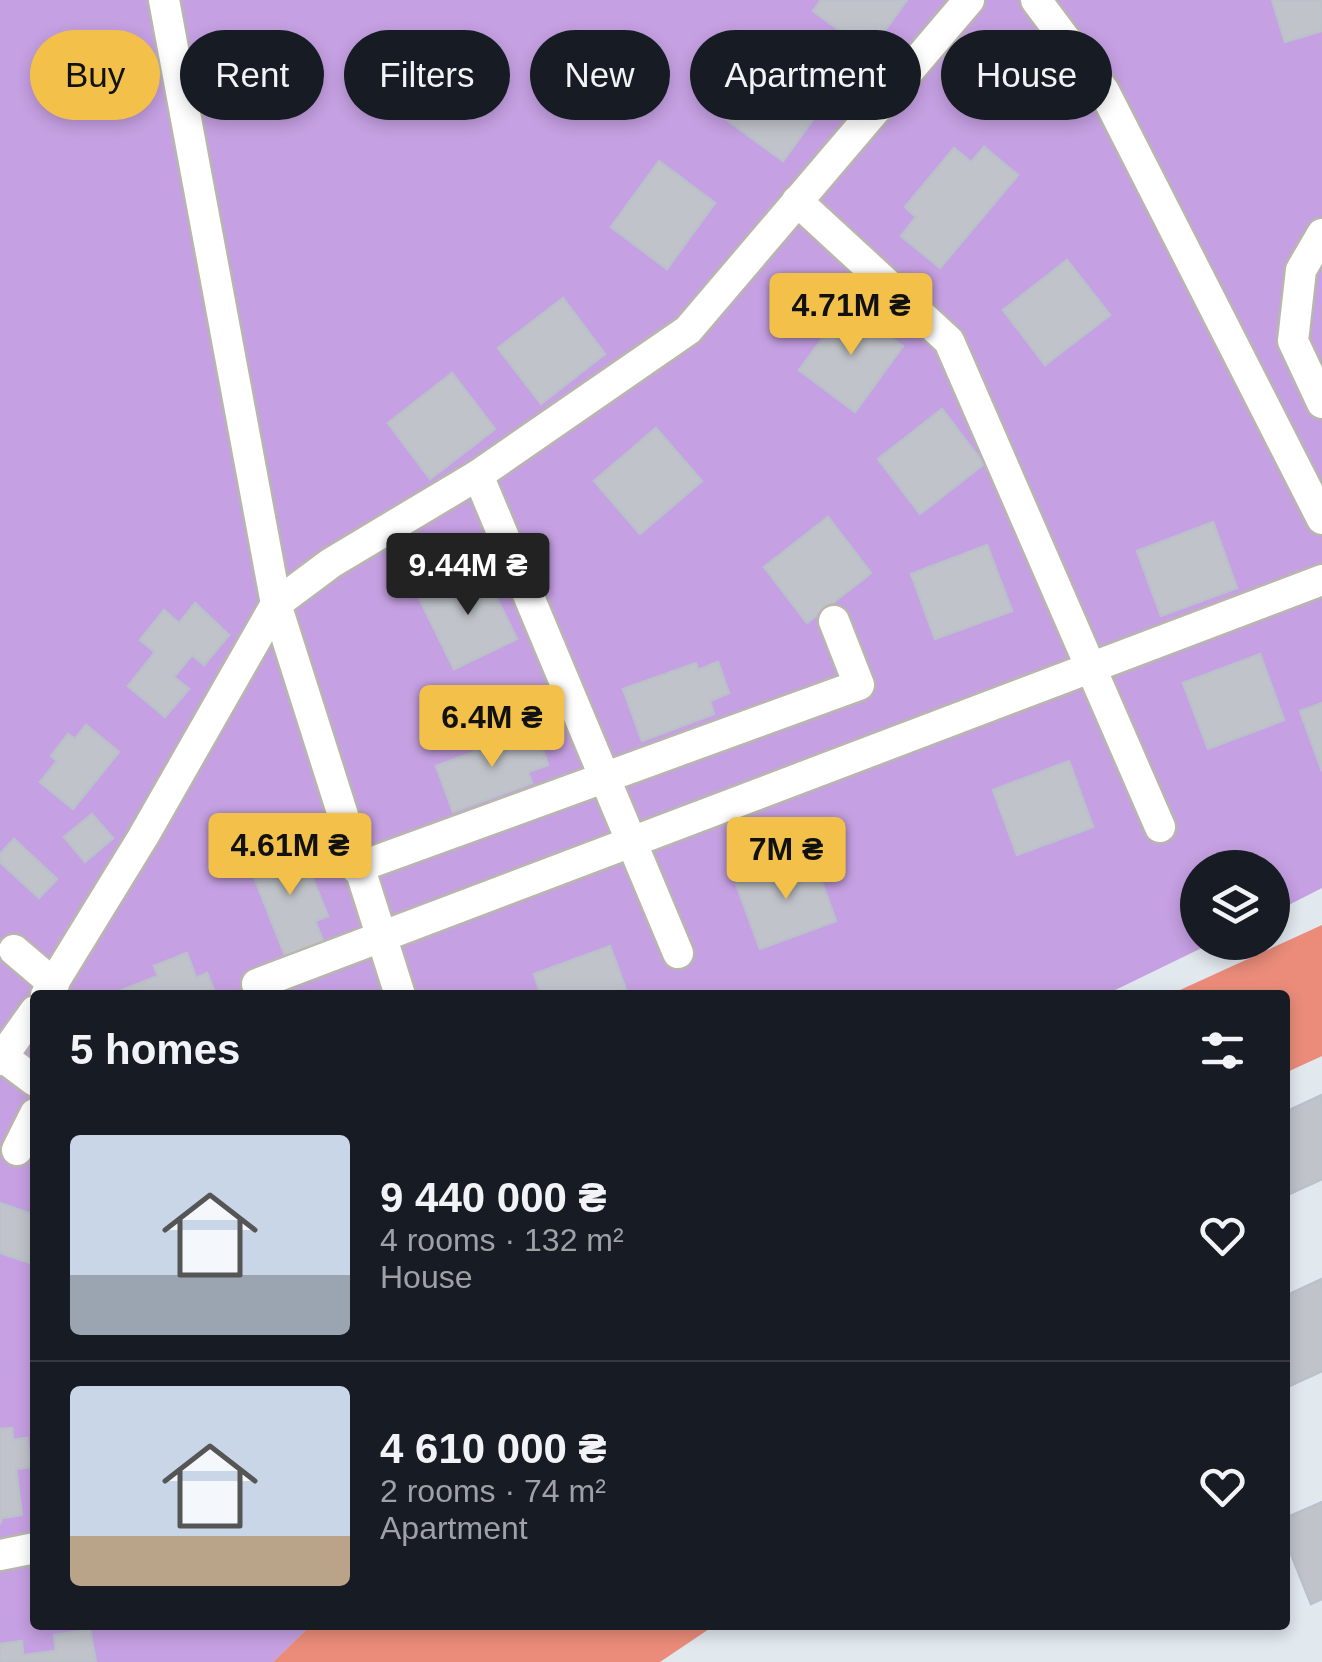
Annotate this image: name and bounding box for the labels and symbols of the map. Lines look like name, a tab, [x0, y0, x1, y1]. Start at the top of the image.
pin: 4.71M ₴	[759, 273, 943, 358]
pin: 9.44M ₴	[376, 533, 560, 618]
pin: 6.4M ₴	[411, 685, 573, 770]
pin: 4.61M ₴	[198, 813, 382, 898]
pin: 7M ₴	[727, 817, 845, 902]

